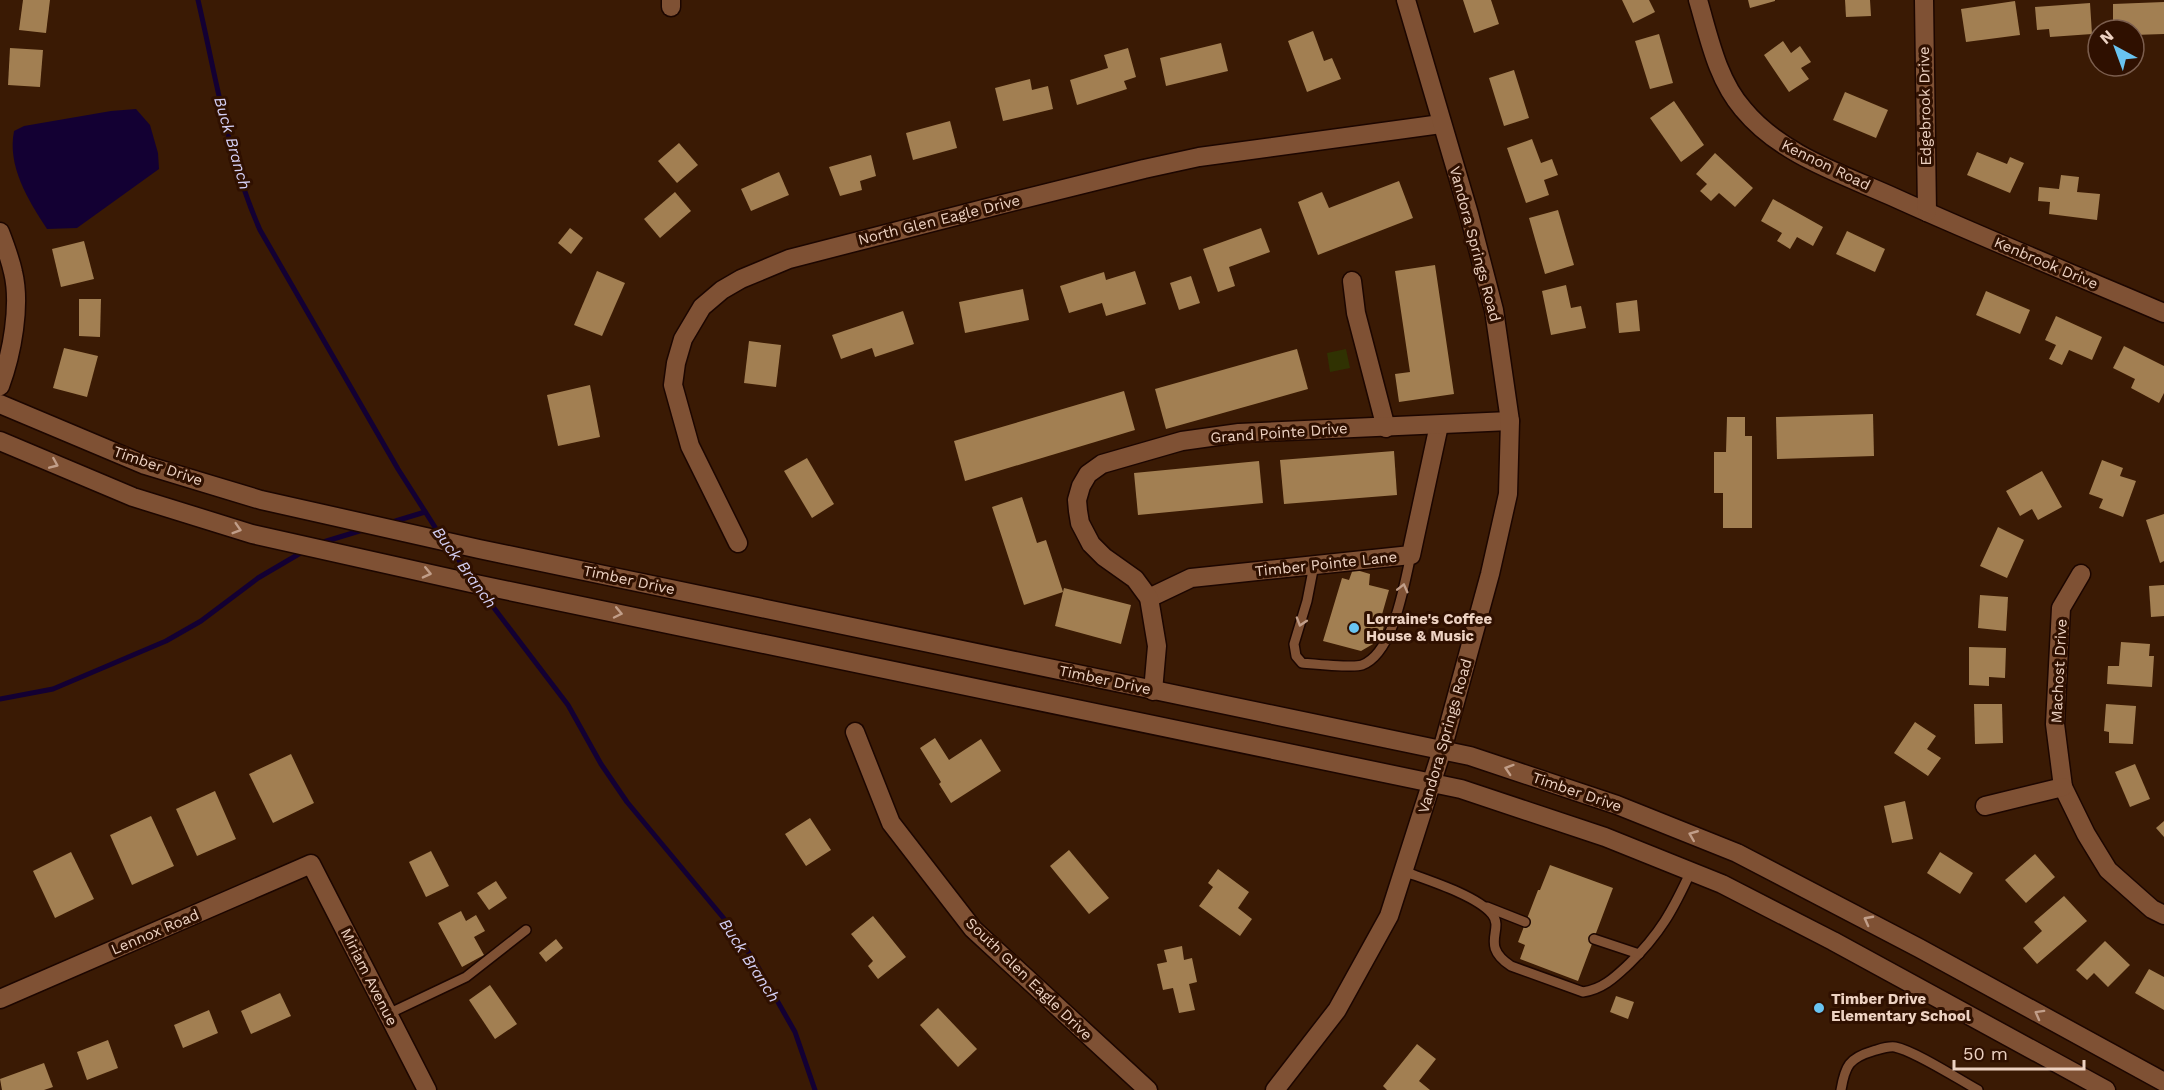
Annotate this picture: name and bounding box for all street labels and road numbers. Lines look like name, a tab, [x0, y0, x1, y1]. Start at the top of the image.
street label: Edgebrook Drive	[1915, 46, 1935, 166]
street label: Kennon Road	[1779, 136, 1873, 194]
street label: Vandora Springs Road	[1446, 164, 1504, 324]
street label: North Glen Eagle Drive	[856, 191, 1022, 249]
street label: Kenbrook Drive	[1991, 233, 2101, 293]
street label: Grand Pointe Drive	[1210, 419, 1348, 447]
street label: Timber Drive	[111, 442, 205, 490]
street label: Timber Pointe Lane	[1254, 548, 1398, 580]
street label: Timber Drive	[581, 561, 677, 599]
street label: Machost Drive	[2047, 618, 2071, 724]
street label: Vandora Springs Road	[1414, 657, 1476, 815]
street label: Timber Drive	[1057, 661, 1153, 699]
street label: Timber Drive	[1530, 768, 1624, 816]
street label: Lennox Road	[108, 905, 202, 959]
street label: South Glen Eagle Drive	[962, 914, 1096, 1044]
street label: Miriam Avenue	[337, 925, 401, 1029]

